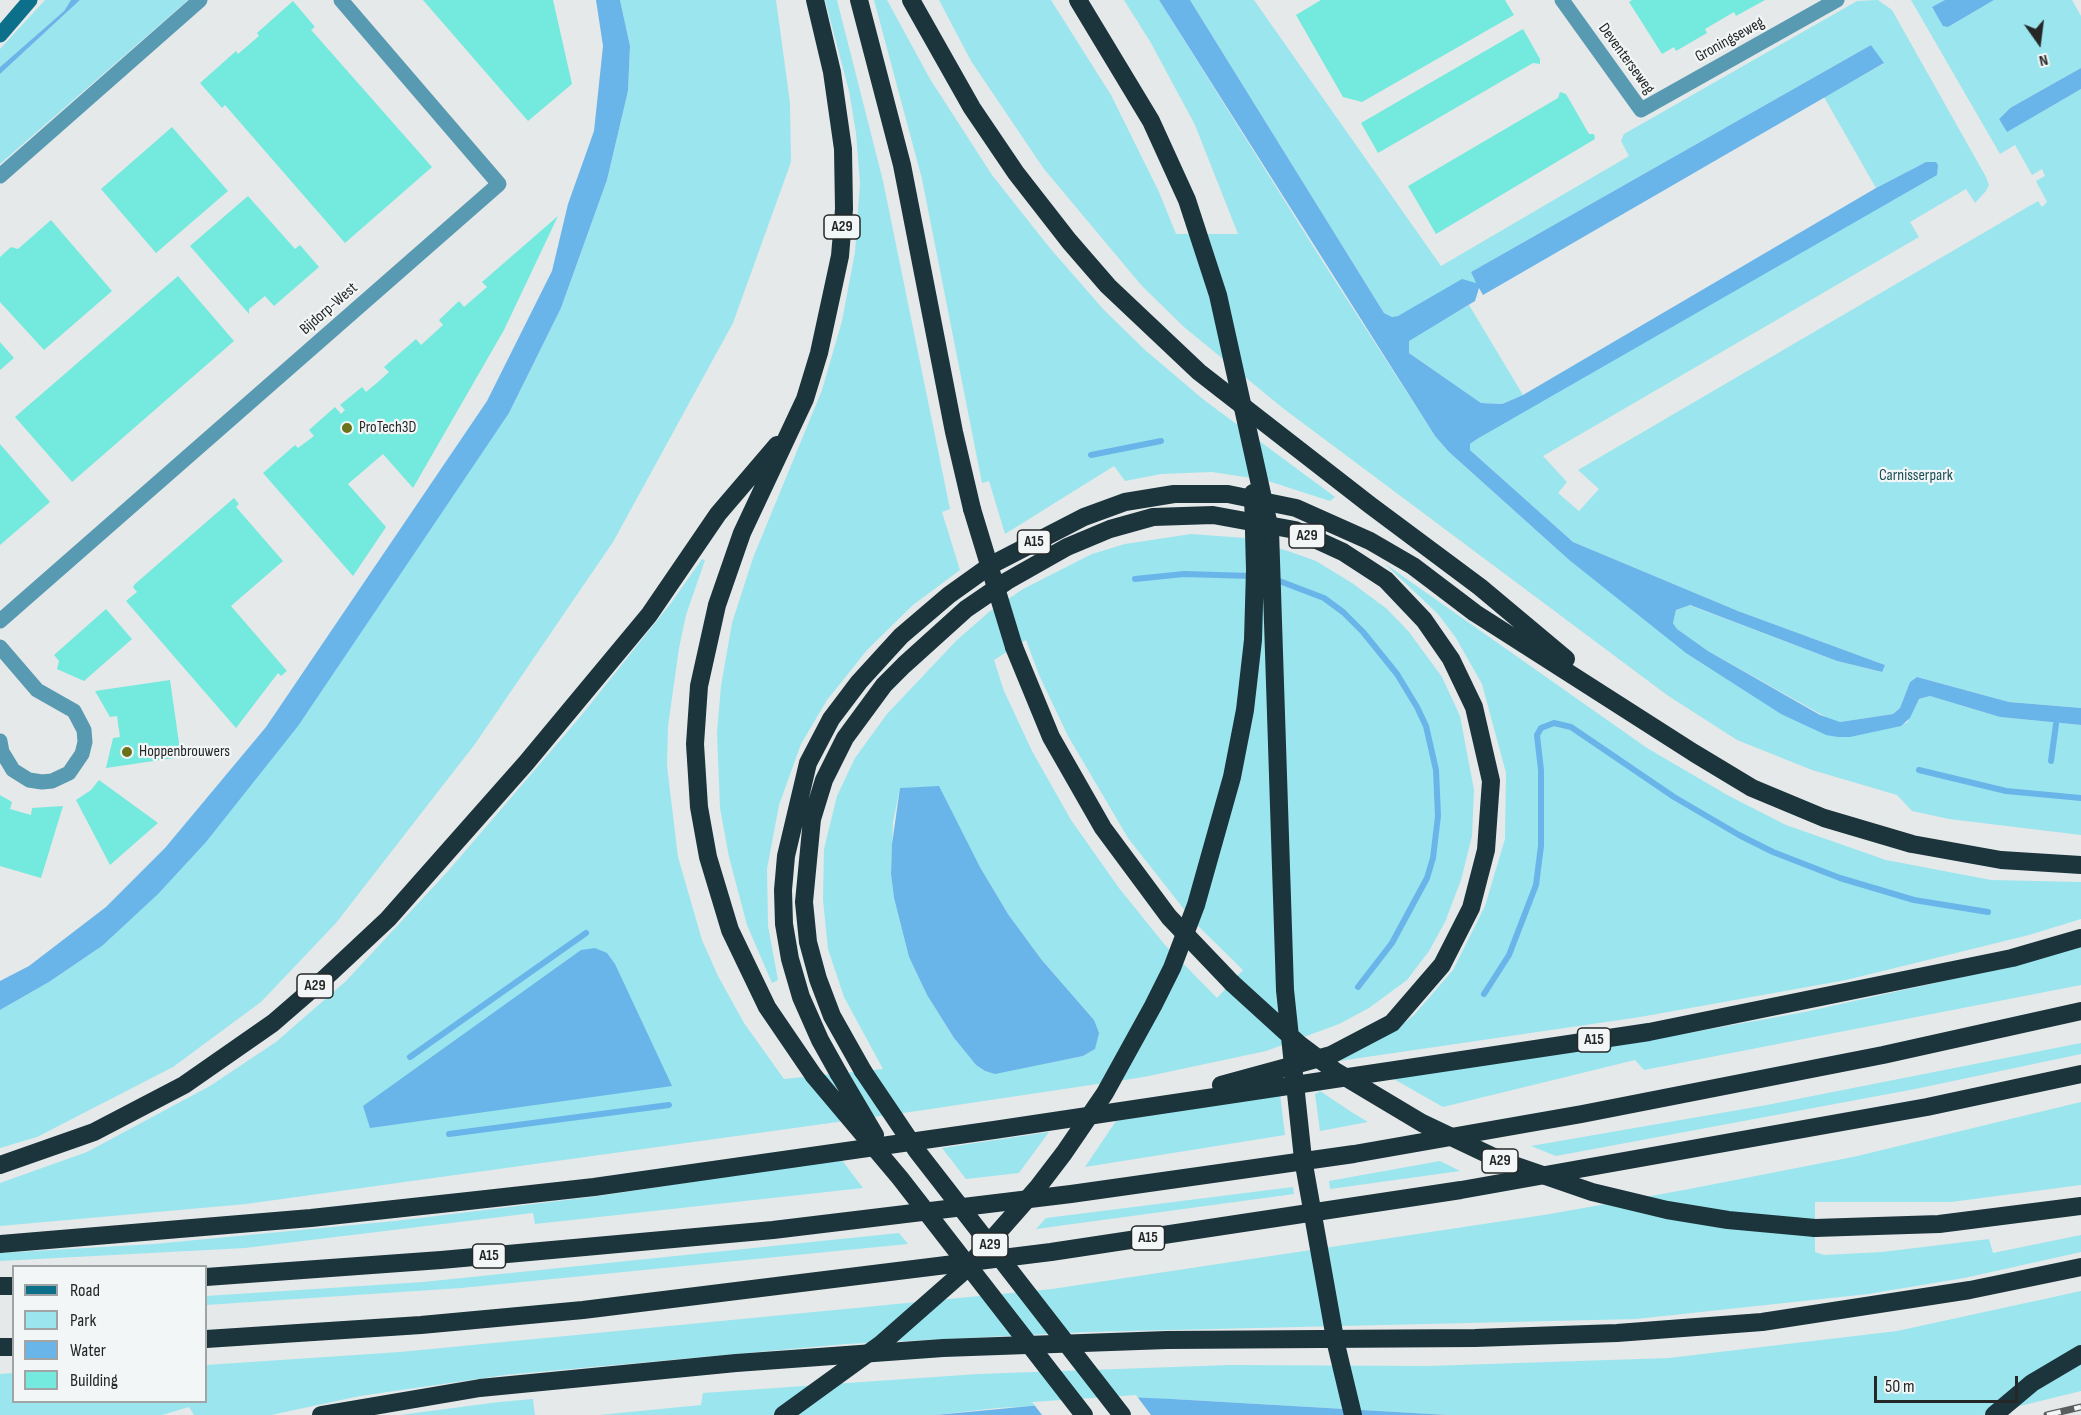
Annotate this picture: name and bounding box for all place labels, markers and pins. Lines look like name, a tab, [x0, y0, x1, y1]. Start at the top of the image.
place label: ProTech3D	[359, 418, 416, 438]
marker: ProTech3D	[340, 421, 354, 435]
place label: Hoppenbrouwers	[139, 742, 230, 762]
marker: Hoppenbrouwers	[120, 745, 134, 759]

